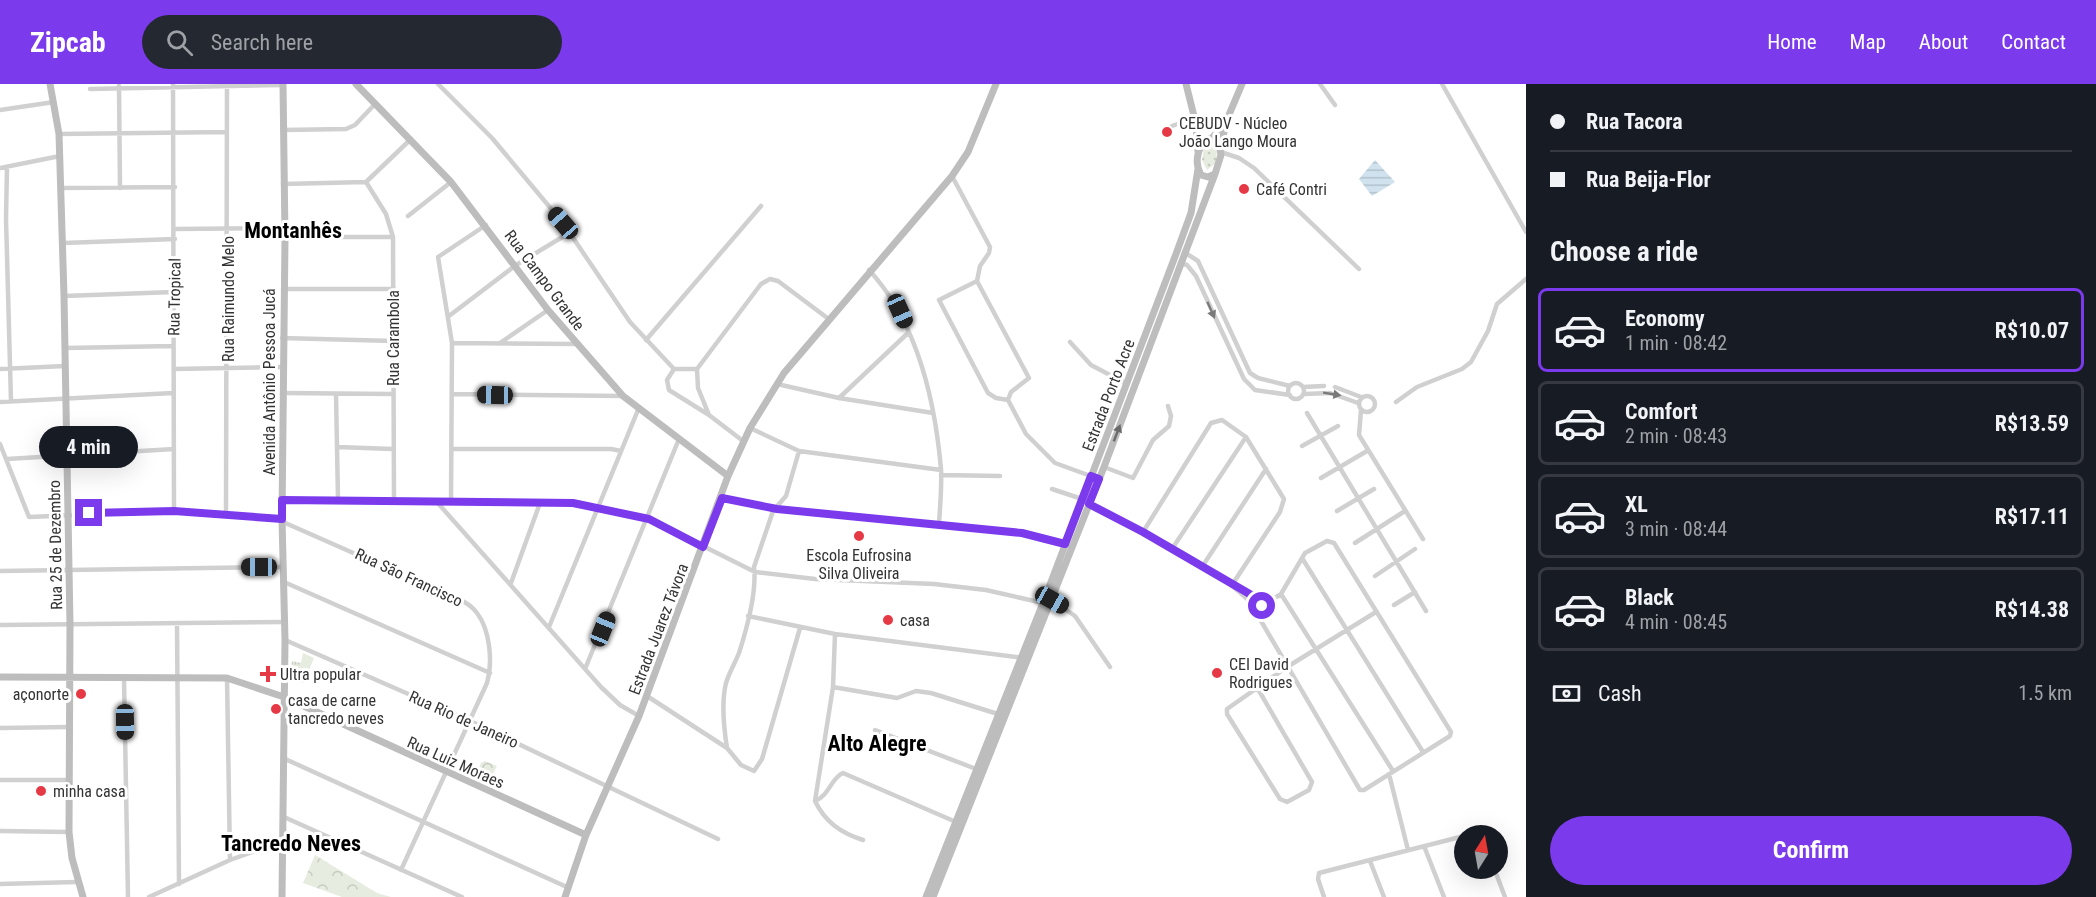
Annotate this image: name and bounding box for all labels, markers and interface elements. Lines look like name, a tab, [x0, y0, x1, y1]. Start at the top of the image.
search box	[142, 15, 562, 69]
text: Zipcab	[30, 26, 106, 59]
icon: search	[163, 26, 196, 59]
text: Search here	[211, 30, 313, 55]
text: Home	[1767, 30, 1817, 54]
text: Map	[1850, 30, 1886, 54]
text: About	[1919, 30, 1968, 54]
text: Contact	[2001, 30, 2066, 54]
text: Rua Tacora	[1586, 109, 1683, 134]
place label: CEBUDV - Núcleo João Lango Moura	[1179, 114, 1297, 151]
marker: CEBUDV - Núcleo João Lango Moura	[1160, 125, 1174, 139]
text: Rua Beija-Flor	[1586, 167, 1711, 192]
place label: Café Contri	[1256, 180, 1327, 199]
marker: Café Contri	[1237, 182, 1251, 196]
car	[544, 204, 582, 242]
district label: Montanhês	[244, 218, 342, 243]
street label: Rua Campo Grande	[501, 226, 589, 334]
street label: Rua Raimundo Melo	[219, 236, 238, 362]
text: Choose a ride	[1550, 236, 1698, 268]
street label: Rua Tropical	[164, 258, 185, 336]
street label: Avenida Antônio Pessoa Jucá	[260, 288, 279, 476]
street label: Rua Carambola	[384, 290, 403, 386]
car	[884, 291, 916, 331]
one-way arrow	[1207, 301, 1216, 319]
icon: car	[1553, 303, 1607, 357]
text: Economy	[1625, 306, 1705, 331]
text: R$10.07	[1995, 318, 2069, 343]
text: 1 min · 08:42	[1625, 331, 1727, 355]
street label: Estrada Porto Acre	[1078, 336, 1139, 454]
car	[477, 386, 513, 404]
one-way arrow	[1322, 390, 1341, 399]
icon: car	[1553, 396, 1607, 450]
text: Comfort	[1625, 399, 1698, 424]
text: R$13.59	[1995, 411, 2069, 436]
one-way arrow	[1112, 423, 1122, 441]
text: 2 min · 08:43	[1625, 424, 1727, 448]
callout: 4 min	[40, 426, 138, 468]
text: 4 min	[66, 435, 111, 459]
street label: Rua 25 de Dezembro	[45, 480, 66, 610]
icon: car	[1553, 489, 1607, 543]
text: XL	[1625, 492, 1648, 517]
route end	[75, 499, 102, 526]
text: R$17.11	[1995, 504, 2069, 529]
text: 3 min · 08:44	[1625, 517, 1727, 541]
marker: Escola Eufrosina Silva Oliveira	[852, 529, 866, 543]
street label: Rua São Francisco	[352, 544, 466, 611]
place label: Escola Eufrosina Silva Oliveira	[806, 546, 912, 583]
car	[241, 558, 277, 576]
street label: Estrada Juarez Távora	[625, 561, 692, 698]
icon: car	[1553, 582, 1607, 636]
car	[1032, 583, 1072, 617]
text: Black	[1625, 585, 1674, 610]
route start	[1248, 592, 1275, 619]
text: R$14.38	[1995, 597, 2069, 622]
car	[588, 609, 618, 649]
text: 4 min · 08:45	[1625, 610, 1727, 634]
place label: casa	[900, 611, 930, 630]
marker: casa	[881, 613, 895, 627]
place label: CEI David Rodrigues	[1229, 655, 1292, 692]
place label: Ultra popular	[280, 665, 361, 684]
marker: CEI David Rodrigues	[1210, 666, 1224, 680]
marker: Ultra popular	[261, 667, 275, 681]
icon: cash	[1550, 677, 1583, 710]
text: Cash	[1598, 681, 1642, 706]
text: 1.5 km	[2018, 681, 2072, 705]
place label: açonorte	[13, 685, 69, 704]
marker: açonorte	[74, 687, 88, 701]
street label: Rua Rio de Janeiro	[406, 687, 521, 752]
place label: casa de carne tancredo neves	[288, 691, 384, 728]
marker: casa de carne tancredo neves	[269, 702, 283, 716]
car	[116, 704, 134, 740]
district label: Alto Alegre	[827, 731, 927, 756]
street label: Rua Luiz Moraes	[404, 733, 507, 792]
place label: minha casa	[53, 782, 126, 801]
marker: minha casa	[34, 784, 48, 798]
button: Confirm	[1550, 816, 2072, 885]
north arrow	[1454, 825, 1508, 879]
map controls	[1454, 825, 1508, 879]
district label: Tancredo Neves	[221, 831, 361, 856]

